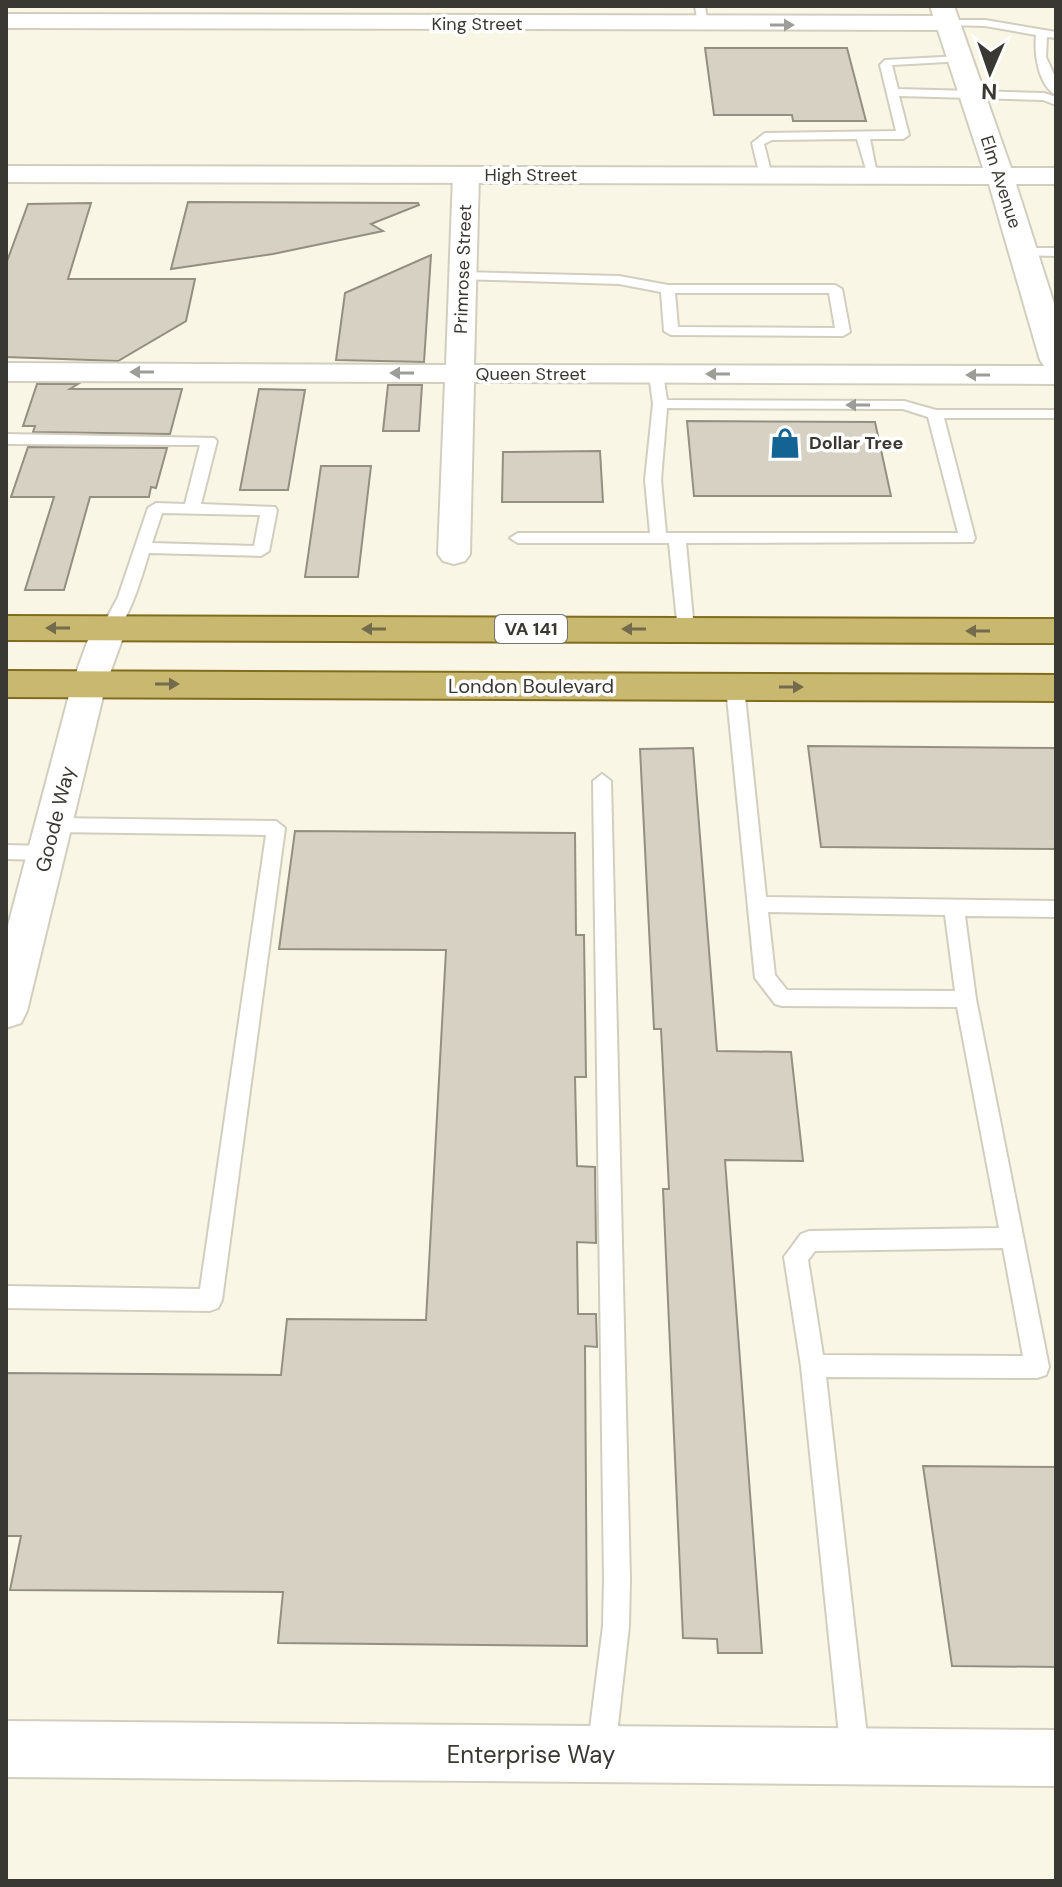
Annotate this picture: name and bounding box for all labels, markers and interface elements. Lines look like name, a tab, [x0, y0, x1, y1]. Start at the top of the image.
street label: King Street	[431, 12, 523, 36]
one-way arrow	[770, 19, 795, 31]
north arrow	[950, 32, 1030, 112]
text: N	[981, 77, 998, 106]
street label: Elm Avenue	[975, 133, 1027, 231]
street label: High Street	[485, 163, 577, 187]
street label: Primrose Street	[449, 204, 477, 334]
street label: Queen Street	[476, 362, 586, 386]
one-way arrow	[129, 366, 154, 379]
one-way arrow	[389, 367, 414, 379]
one-way arrow	[705, 368, 730, 380]
one-way arrow	[965, 369, 990, 381]
one-way arrow	[845, 399, 870, 411]
shop icon: Dollar Tree	[768, 426, 802, 460]
place label: Dollar Tree	[809, 431, 903, 455]
road number: VA 141	[495, 615, 567, 643]
one-way arrow	[45, 622, 70, 634]
one-way arrow	[361, 623, 386, 635]
one-way arrow	[621, 623, 646, 636]
one-way arrow	[965, 625, 990, 637]
street label: London Boulevard	[448, 673, 614, 699]
one-way arrow	[155, 678, 180, 691]
one-way arrow	[779, 681, 804, 693]
street label: Goode Way	[29, 763, 81, 875]
street label: Enterprise Way	[447, 1739, 615, 1770]

